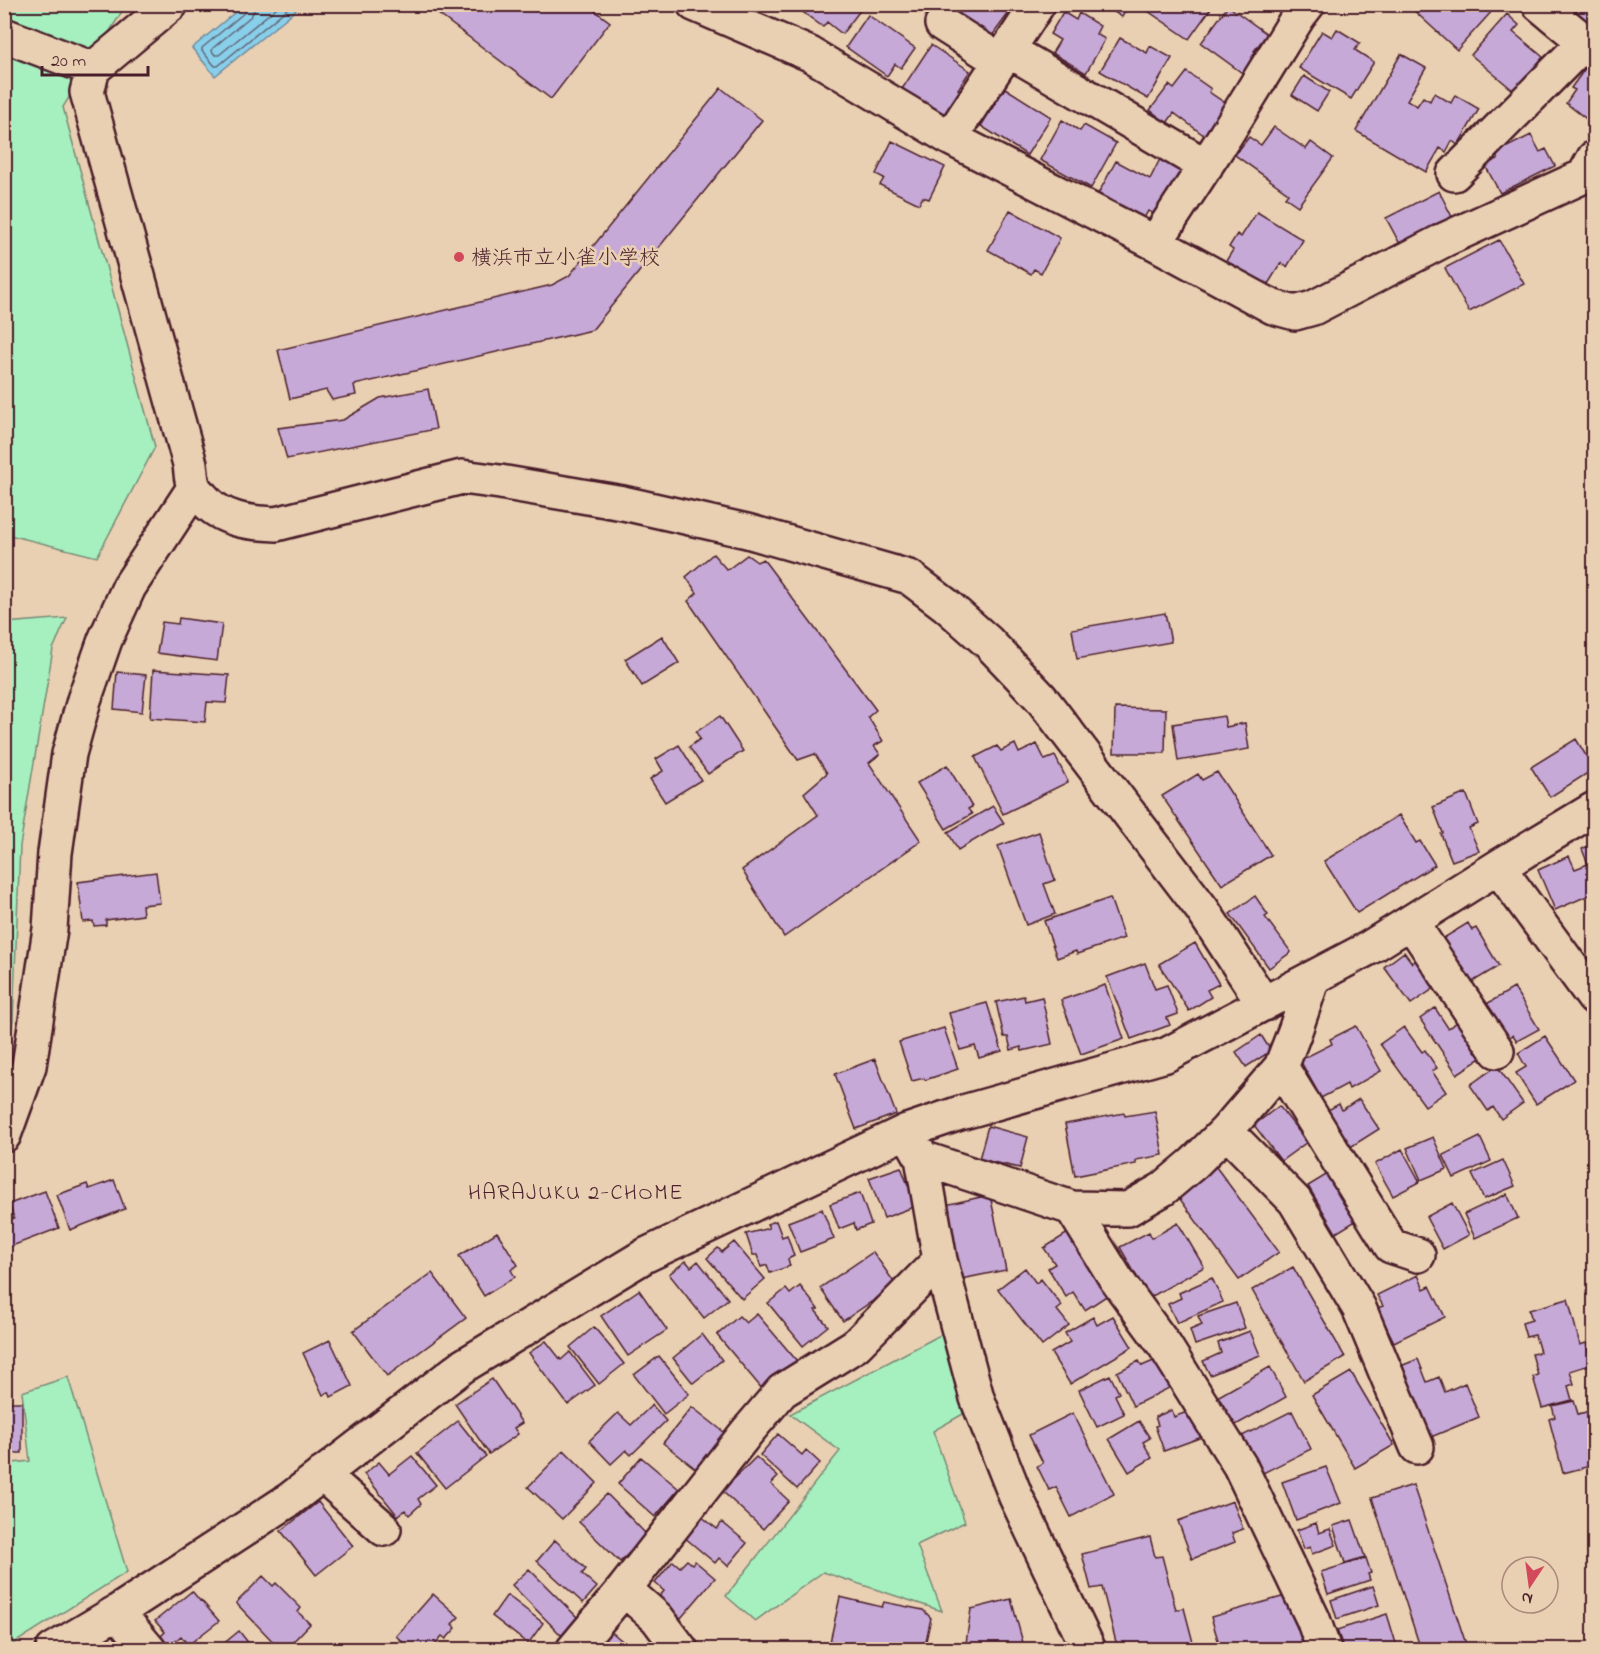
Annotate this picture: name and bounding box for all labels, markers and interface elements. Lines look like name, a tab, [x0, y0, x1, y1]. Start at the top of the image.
scale bar	[42, 39, 148, 77]
text: 20 m	[51, 49, 86, 75]
place label: 横浜市立小雀小学校	[471, 244, 660, 274]
marker: 横浜市立小雀小学校	[452, 250, 466, 264]
district label: HARAJUKU 2-CHOME	[468, 1178, 684, 1210]
north arrow	[1500, 1555, 1560, 1615]
text: N	[1519, 1585, 1535, 1611]

